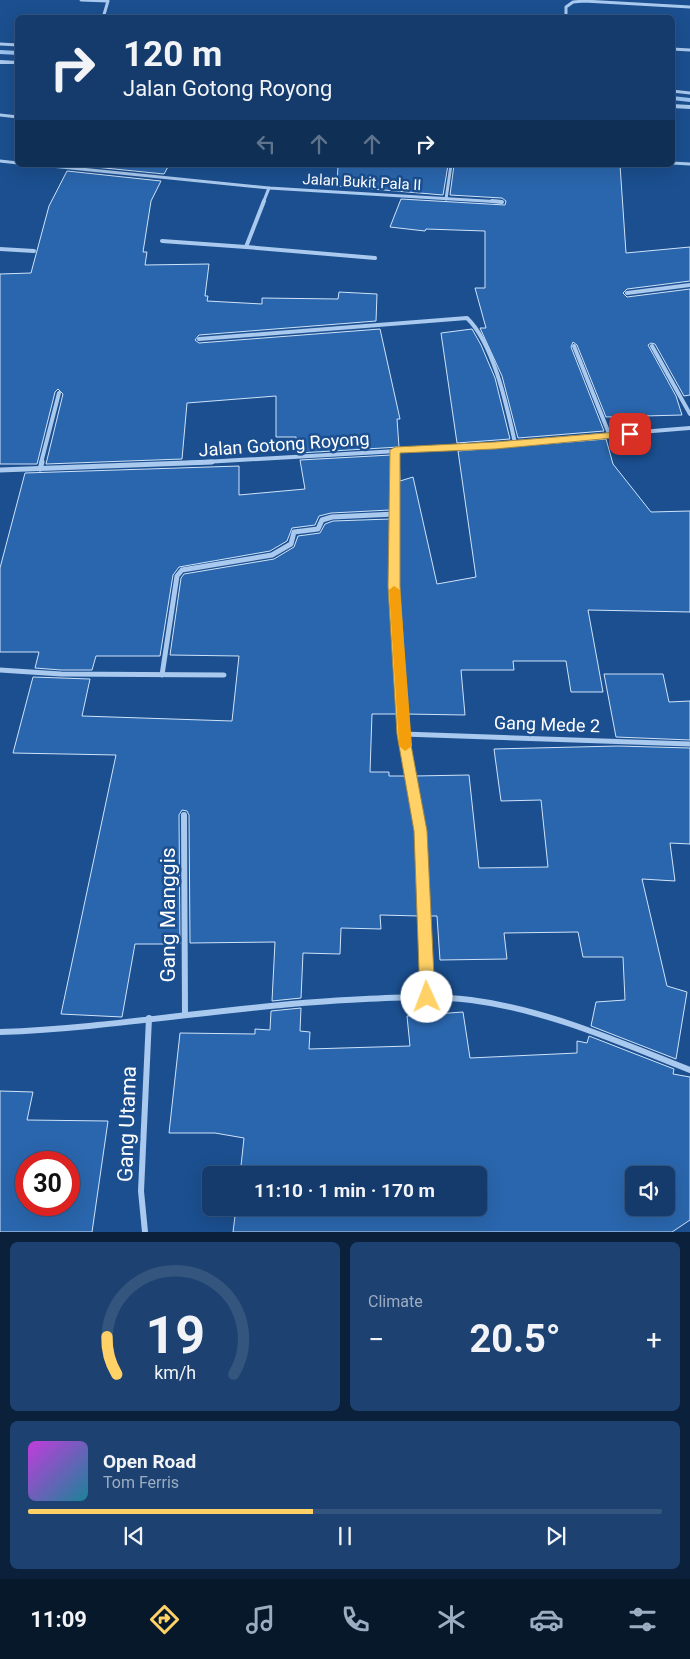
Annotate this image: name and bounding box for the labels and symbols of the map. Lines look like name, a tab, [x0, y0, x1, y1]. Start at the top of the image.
street label: Jalan Bukit Pala II	[302, 170, 422, 194]
pin	[609, 413, 651, 455]
street label: Jalan Gotong Royong	[198, 428, 370, 460]
street label: Gang Mede 2	[494, 712, 600, 736]
street label: Gang Manggis	[156, 847, 180, 983]
position arrow	[400, 970, 452, 1022]
street label: Gang Utama	[113, 1066, 141, 1182]
speed limit sign: 30	[15, 1151, 80, 1216]

